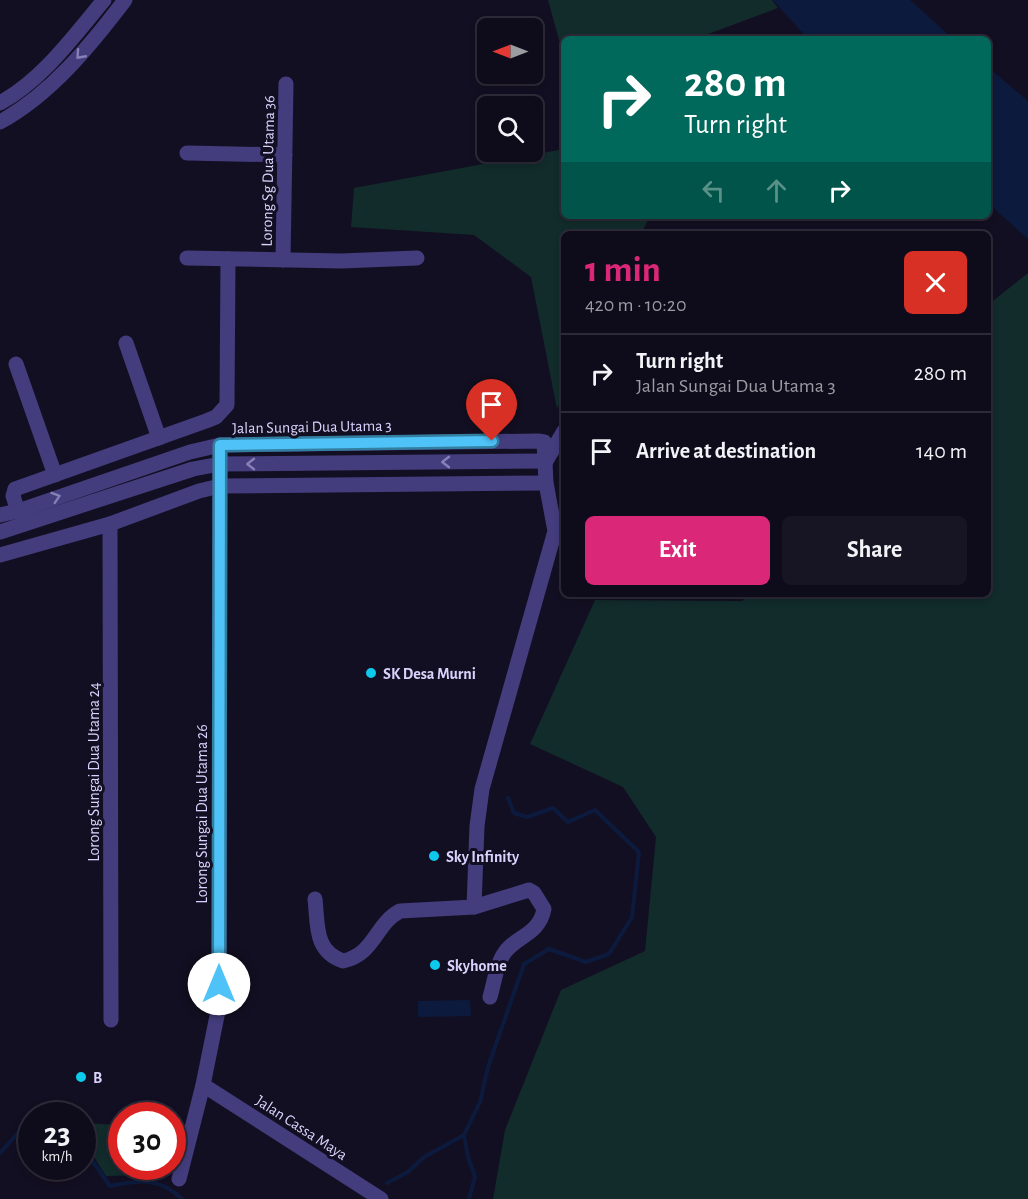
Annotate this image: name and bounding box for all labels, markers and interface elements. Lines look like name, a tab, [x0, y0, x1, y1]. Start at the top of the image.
north arrow	[477, 18, 543, 84]
map controls	[477, 18, 543, 162]
one-way arrow	[76, 49, 87, 59]
icon: right	[585, 60, 663, 138]
text: 280 m	[684, 62, 787, 104]
street label: Lorong Sg Dua Utama 36	[259, 95, 277, 247]
button: search	[477, 96, 543, 162]
text: Turn right	[684, 111, 787, 138]
icon: left	[697, 174, 730, 207]
icon: ahead	[760, 174, 793, 207]
icon: right	[823, 174, 856, 207]
button: close	[904, 251, 967, 314]
text: 1 min	[585, 252, 661, 288]
text: 420 m · 10:20	[585, 295, 686, 315]
text: Turn right	[636, 350, 723, 372]
icon: right	[585, 357, 618, 390]
text: 280 m	[914, 362, 967, 384]
text: Jalan Sungai Dua Utama 3	[636, 376, 836, 396]
pin	[466, 379, 517, 441]
icon: arrive	[475, 388, 508, 421]
street label: Jalan Sungai Dua Utama 3	[232, 418, 392, 436]
icon: arrive	[585, 435, 618, 468]
text: Arrive at destination	[636, 440, 816, 462]
text: 140 m	[916, 440, 967, 462]
one-way arrow	[441, 456, 450, 468]
one-way arrow	[246, 458, 255, 470]
one-way arrow	[50, 491, 61, 504]
button: Exit	[585, 516, 770, 585]
button: Share	[782, 516, 967, 585]
marker: SK Desa Murni	[364, 666, 378, 680]
place label: SK Desa Murni	[383, 666, 476, 682]
street label: Lorong Sungai Dua Utama 24	[86, 682, 102, 862]
street label: Lorong Sungai Dua Utama 26	[194, 724, 210, 904]
marker: Sky Infinity	[427, 849, 441, 863]
place label: Sky Infinity	[446, 849, 520, 866]
position arrow	[187, 952, 251, 1016]
marker: Skyhome	[428, 958, 442, 972]
place label: Skyhome	[447, 958, 507, 975]
marker: B	[74, 1070, 88, 1084]
place label: B	[93, 1070, 102, 1086]
street label: Jalan Cassa Maya	[252, 1092, 350, 1164]
speed limit sign: 30	[108, 1102, 186, 1180]
text: 23	[43, 1119, 71, 1149]
text: km/h	[42, 1149, 72, 1164]

